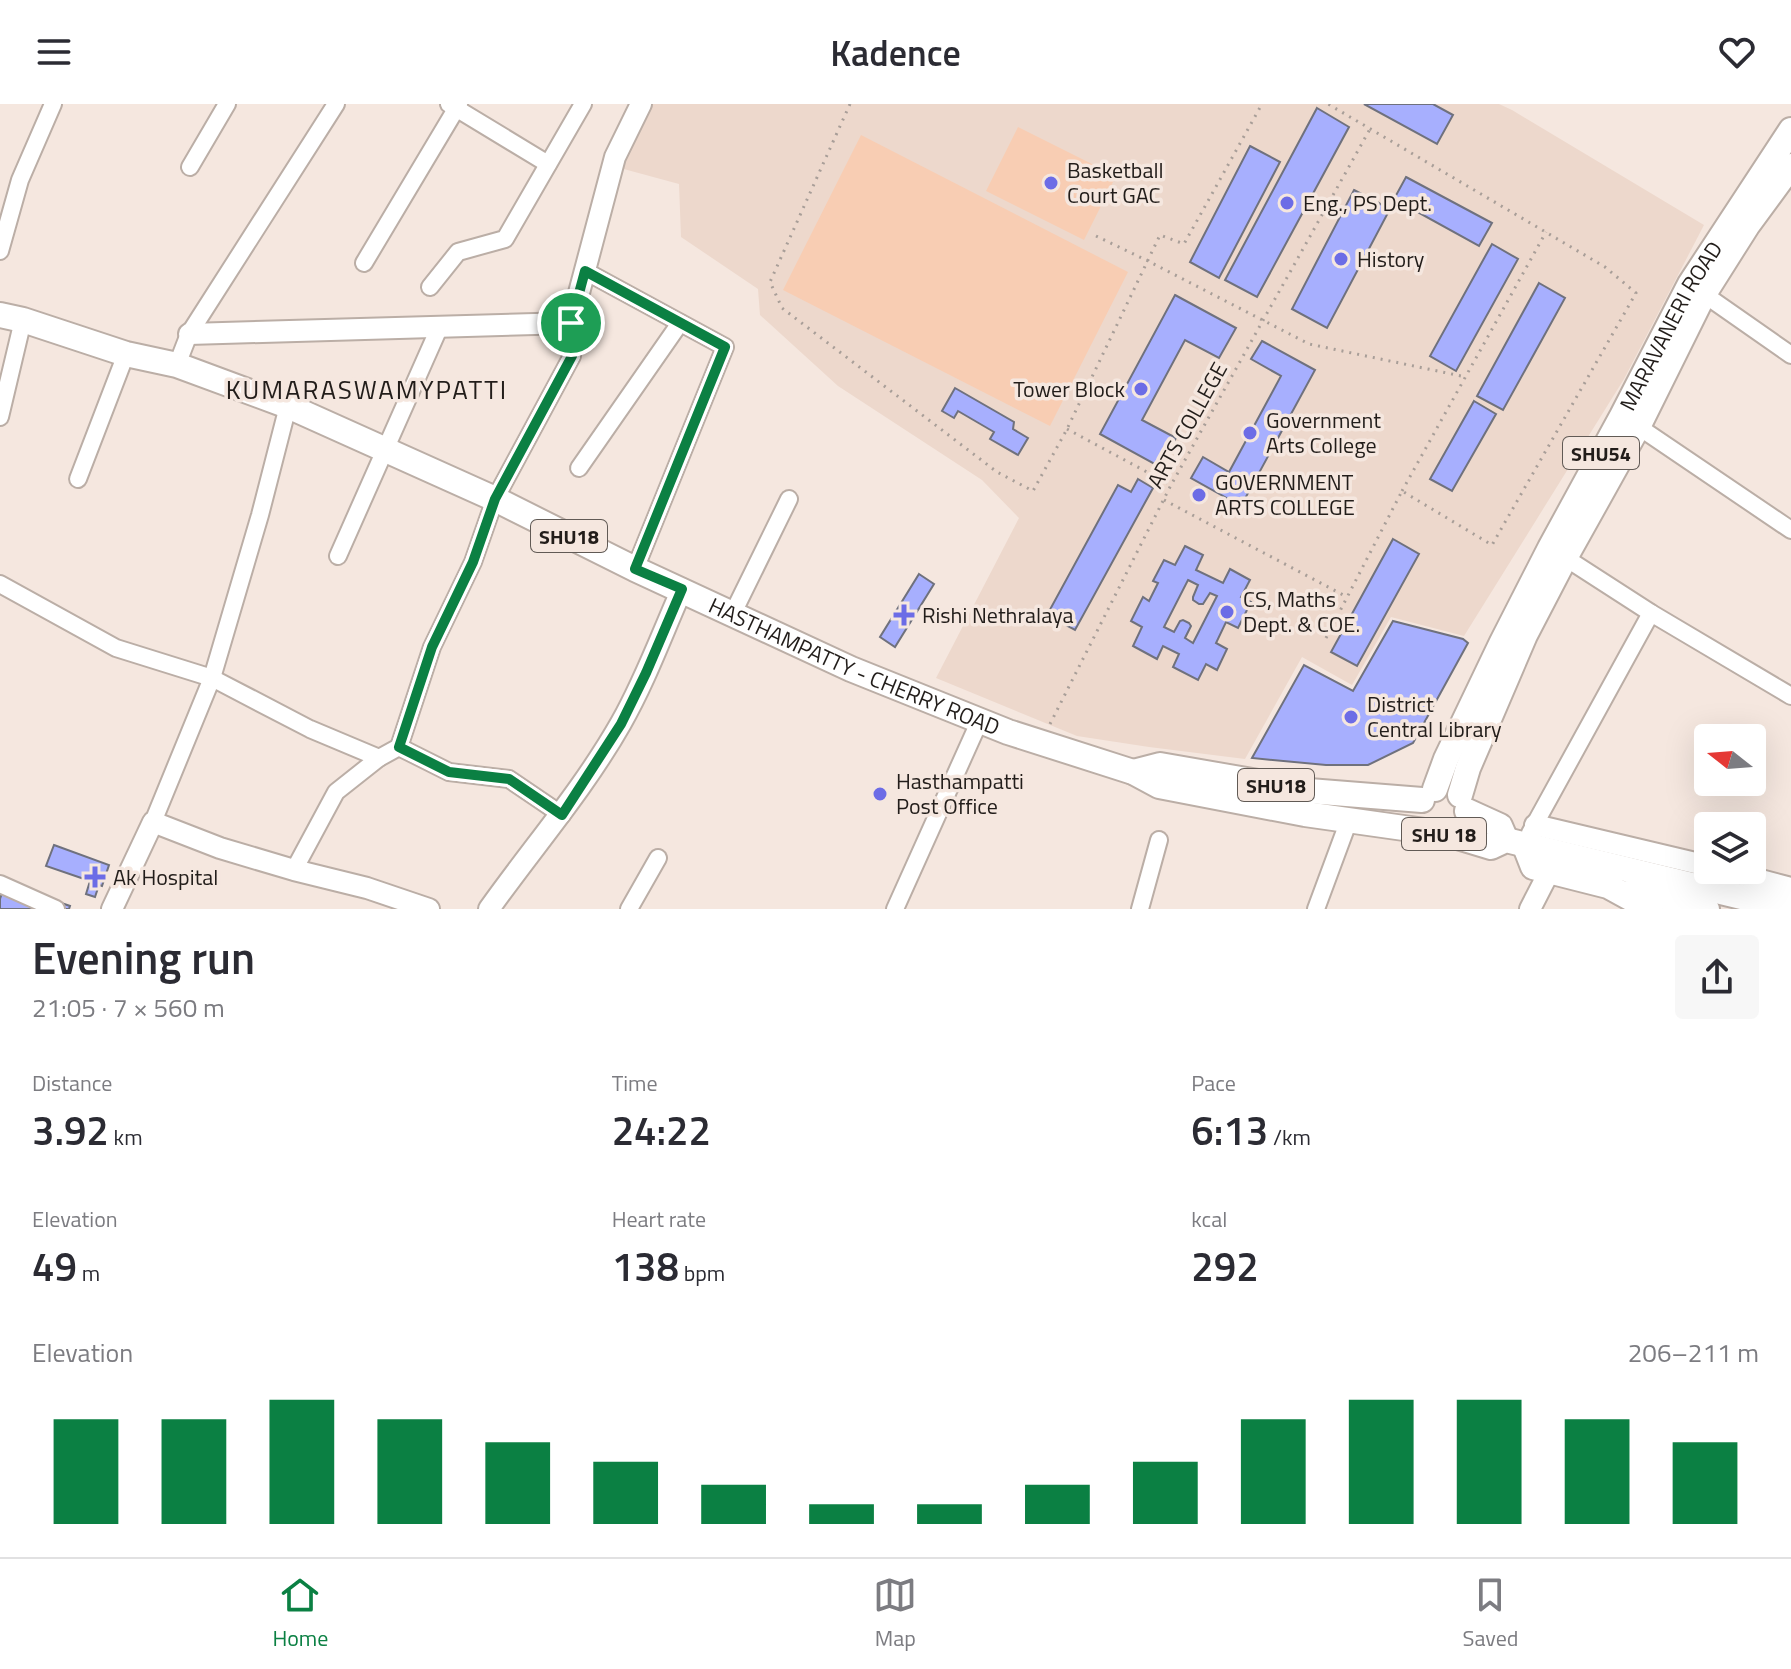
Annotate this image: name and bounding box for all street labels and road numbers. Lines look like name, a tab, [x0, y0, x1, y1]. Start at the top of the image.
street label: MARAVANERI ROAD	[1611, 234, 1731, 417]
street label: ARTS COLLEGE	[1138, 356, 1236, 494]
road number: SHU54	[1563, 437, 1639, 469]
road number: SHU18	[531, 520, 607, 552]
street label: HASTHAMPATTY - CHERRY ROAD	[703, 588, 1005, 744]
road number: SHU18	[1238, 769, 1314, 801]
road number: SHU 18	[1402, 818, 1486, 850]

